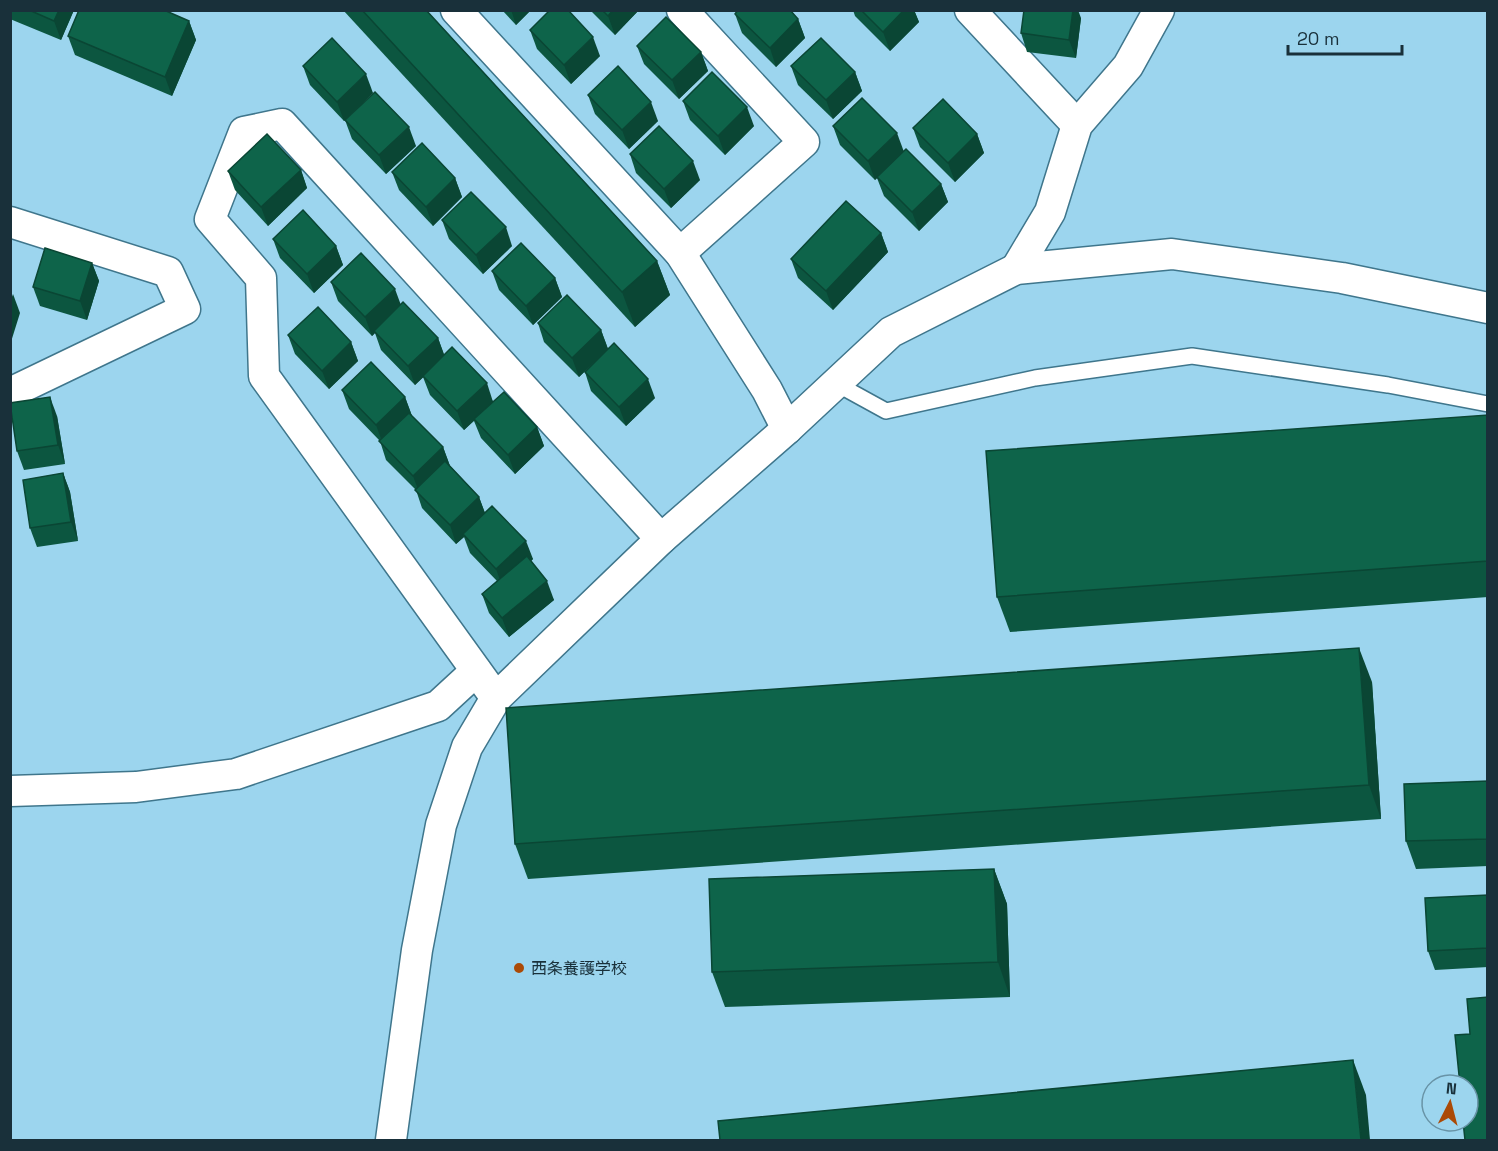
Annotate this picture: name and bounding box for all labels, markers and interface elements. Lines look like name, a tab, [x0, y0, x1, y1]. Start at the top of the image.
scale bar	[1288, 18, 1402, 56]
text: 20 m	[1297, 27, 1340, 50]
place label: 西条養護学校	[531, 958, 627, 979]
marker: 西条養護学校	[512, 961, 526, 975]
north arrow	[1420, 1073, 1480, 1133]
text: N	[1445, 1078, 1458, 1100]

